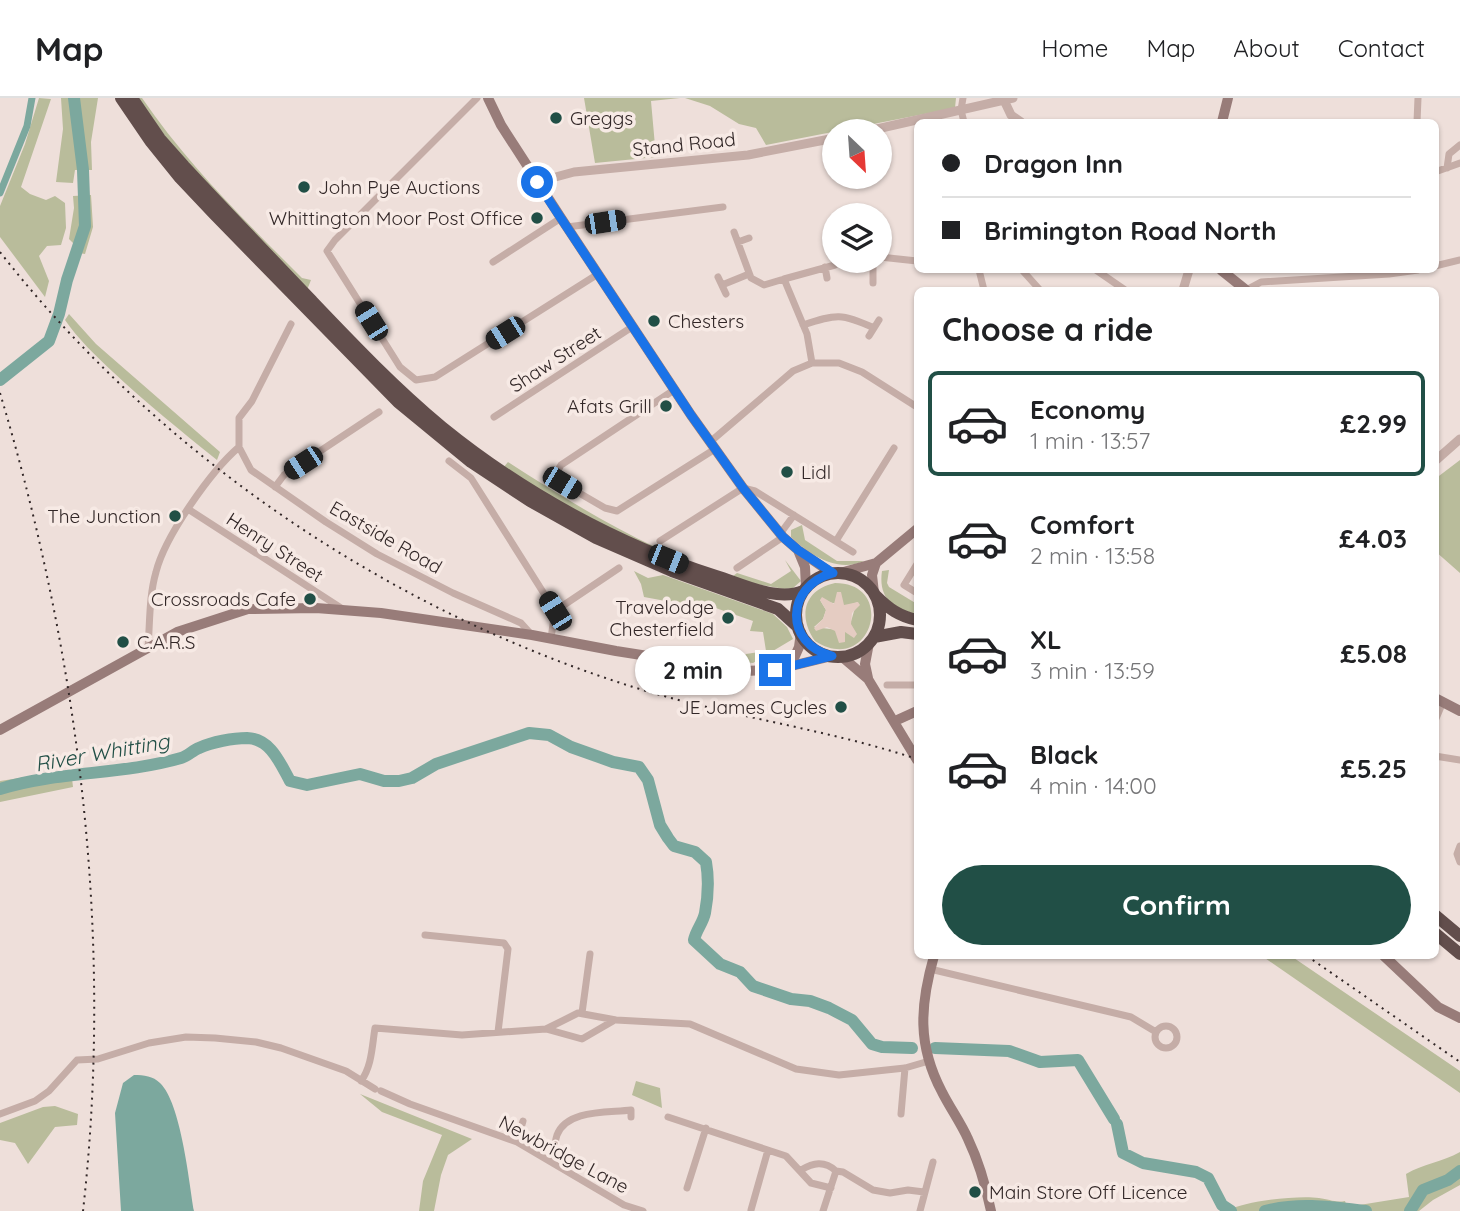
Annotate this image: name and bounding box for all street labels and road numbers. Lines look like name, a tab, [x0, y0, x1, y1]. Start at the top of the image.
street label: Stand Road	[631, 127, 737, 161]
street label: Shaw Street	[505, 321, 605, 397]
street label: Eastside Road	[326, 495, 446, 579]
street label: Henry Street	[222, 507, 328, 587]
street label: Newbridge Lane	[495, 1110, 633, 1198]

